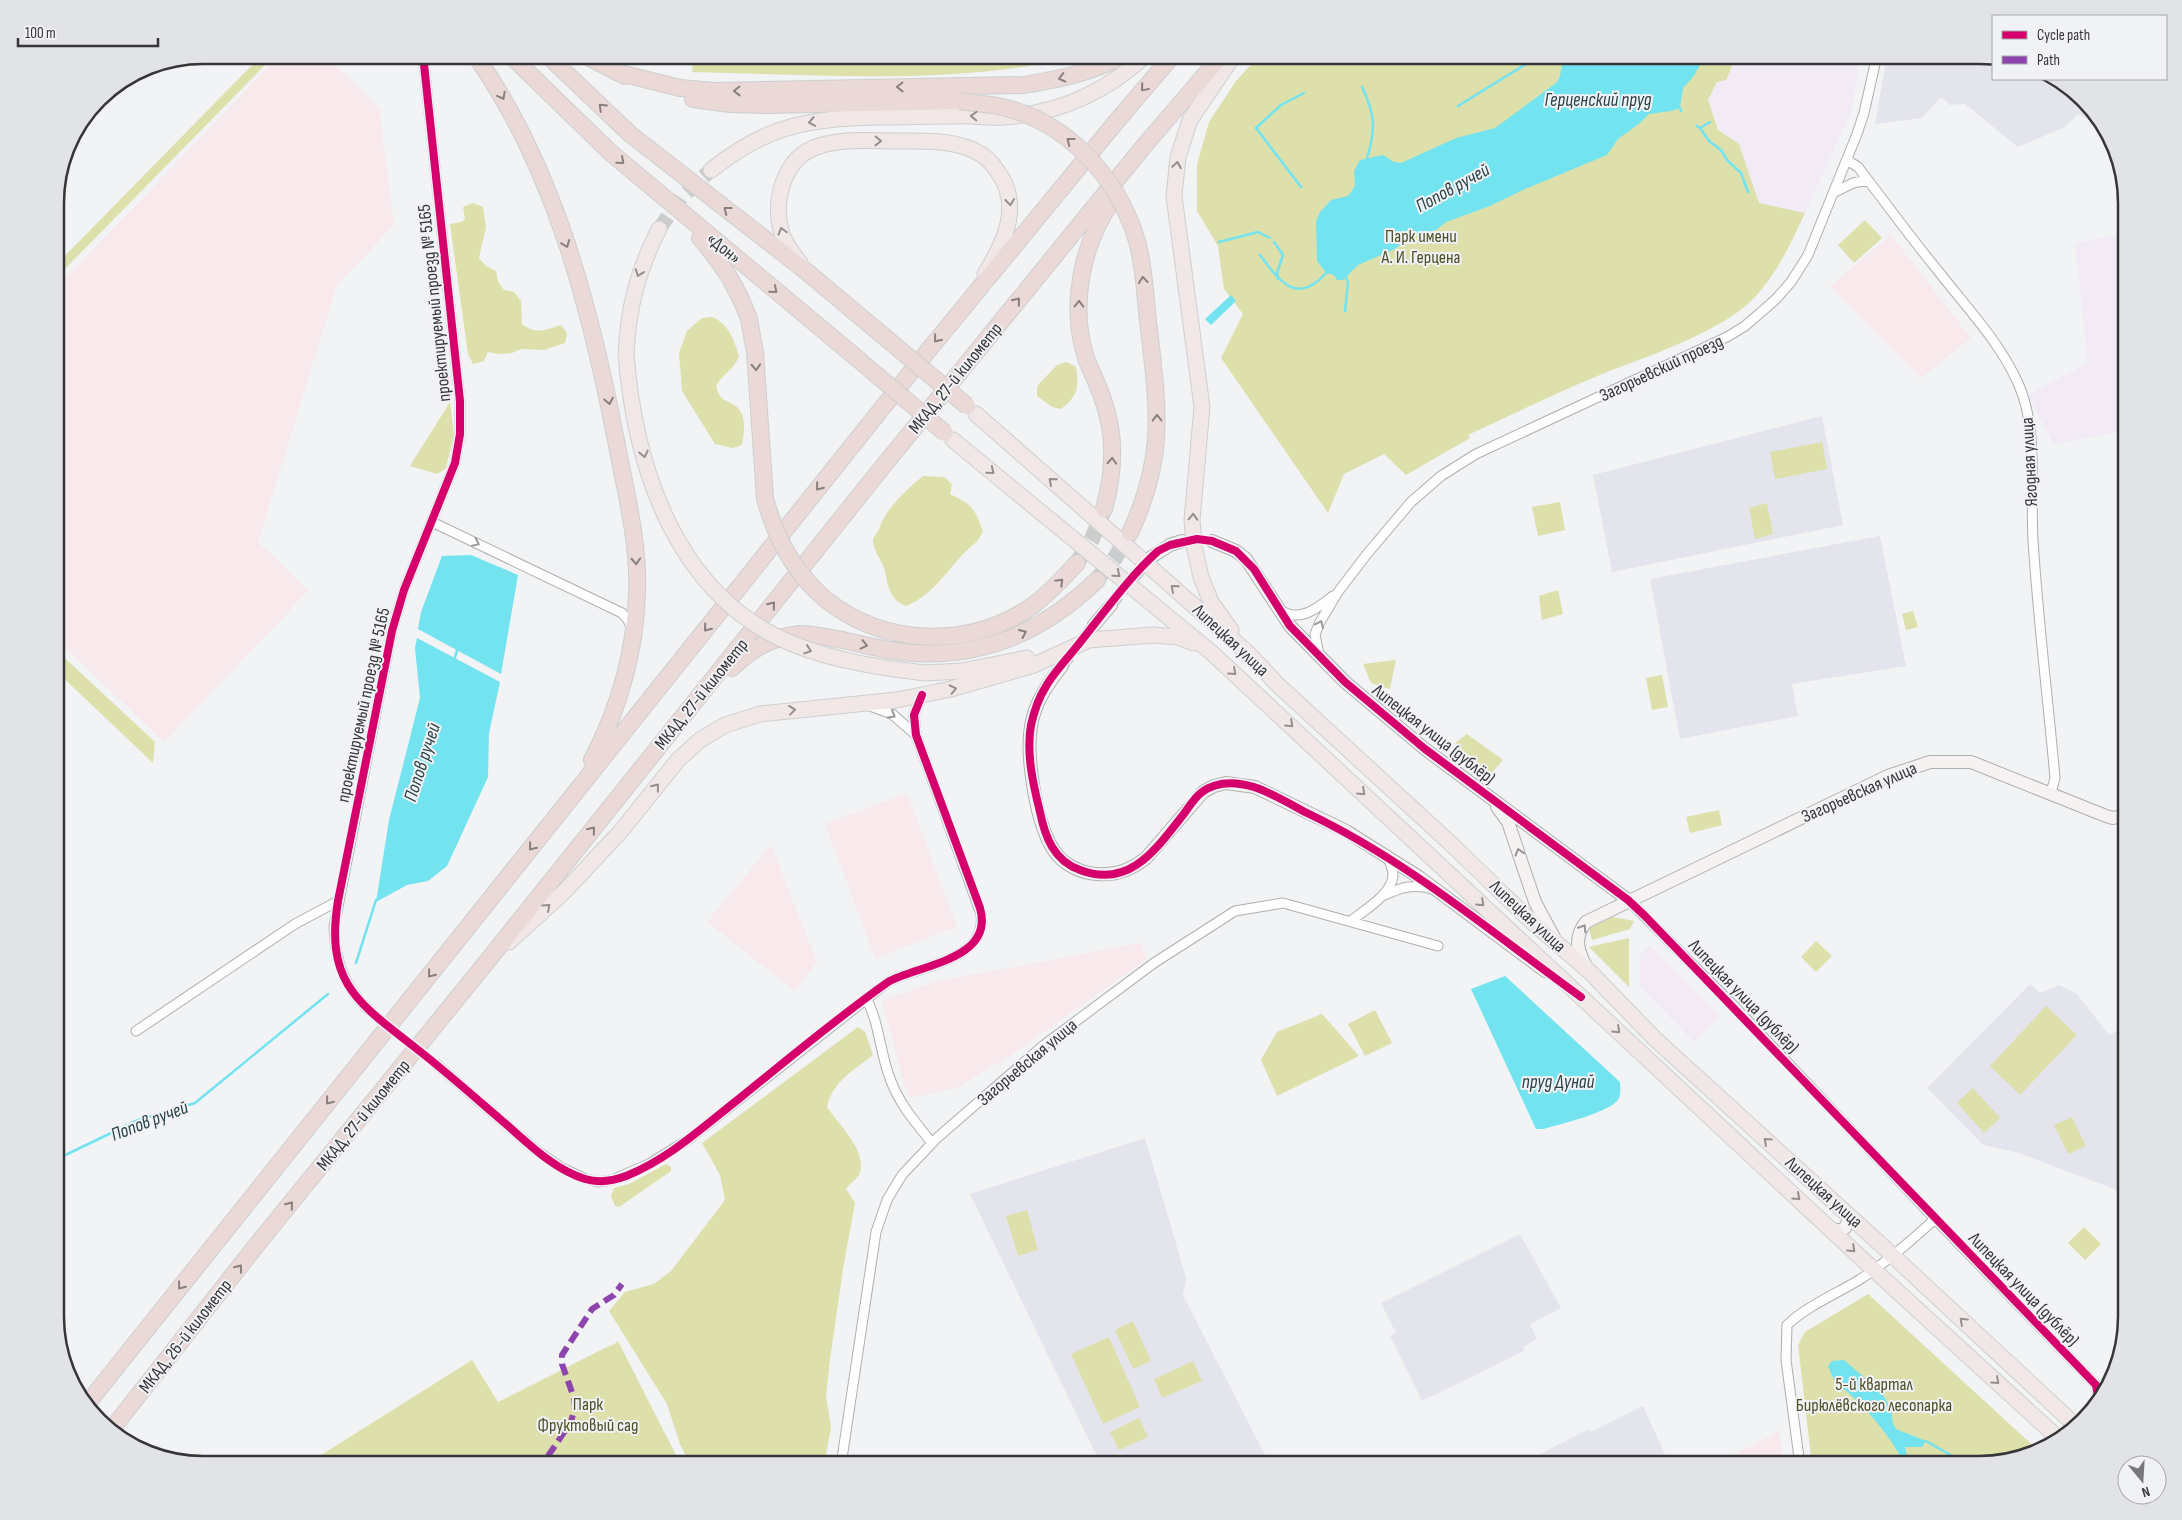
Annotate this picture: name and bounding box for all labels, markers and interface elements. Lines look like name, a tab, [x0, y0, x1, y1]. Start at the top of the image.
scale bar	[18, 15, 158, 47]
legend	[1992, 15, 2167, 80]
text: 100 m	[25, 24, 56, 43]
text: Cycle path	[2037, 26, 2090, 45]
text: Path	[2037, 51, 2060, 70]
one-way arrow	[1057, 72, 1066, 83]
one-way arrow	[896, 82, 904, 92]
one-way arrow	[1141, 83, 1150, 92]
one-way arrow	[733, 85, 741, 96]
water label: Герценский пруд	[1545, 89, 1652, 112]
one-way arrow	[495, 90, 505, 99]
one-way arrow	[598, 104, 607, 113]
one-way arrow	[970, 111, 978, 121]
one-way arrow	[807, 117, 816, 127]
one-way arrow	[874, 135, 882, 146]
one-way arrow	[1066, 137, 1075, 146]
one-way arrow	[615, 156, 624, 164]
water label: Попов ручей	[1412, 159, 1494, 218]
one-way arrow	[1171, 161, 1181, 169]
one-way arrow	[1004, 198, 1015, 206]
street label: проектируемый проезд № 5165	[414, 203, 455, 403]
one-way arrow	[724, 207, 733, 215]
park label: Парк имени А. И. Герцена	[1381, 226, 1460, 268]
one-way arrow	[777, 227, 788, 235]
street label: «Дон»	[702, 228, 745, 269]
one-way arrow	[560, 240, 570, 248]
one-way arrow	[635, 268, 645, 277]
one-way arrow	[1138, 276, 1149, 284]
one-way arrow	[768, 284, 777, 292]
one-way arrow	[1012, 298, 1020, 307]
one-way arrow	[1074, 299, 1084, 307]
street label: МКАД, 27-й километр	[904, 319, 1007, 438]
street label: Загорьевский проезд	[1596, 331, 1726, 406]
one-way arrow	[935, 333, 943, 342]
one-way arrow	[751, 363, 762, 371]
one-way arrow	[603, 397, 613, 406]
one-way arrow	[1152, 414, 1163, 422]
street label: Ягодная улица	[2017, 417, 2042, 507]
one-way arrow	[638, 450, 649, 458]
one-way arrow	[1106, 457, 1117, 465]
one-way arrow	[985, 466, 994, 474]
one-way arrow	[1049, 478, 1058, 487]
one-way arrow	[817, 481, 825, 490]
one-way arrow	[1188, 513, 1198, 520]
one-way arrow	[471, 537, 480, 548]
one-way arrow	[630, 558, 641, 566]
one-way arrow	[1111, 569, 1120, 577]
one-way arrow	[1054, 578, 1063, 587]
one-way arrow	[1170, 585, 1179, 594]
street label: Липецкая улица	[1188, 599, 1273, 681]
one-way arrow	[766, 602, 774, 611]
street label: проектируемый проезд № 5165	[333, 606, 394, 804]
one-way arrow	[1314, 620, 1324, 629]
one-way arrow	[704, 622, 713, 631]
one-way arrow	[1018, 629, 1027, 640]
street label: МКАД, 27-й километр	[650, 635, 753, 754]
one-way arrow	[860, 639, 869, 650]
one-way arrow	[804, 644, 812, 654]
one-way arrow	[1227, 666, 1236, 675]
street label: Липецкая улица (дублёр)	[1367, 679, 1499, 789]
one-way arrow	[948, 684, 957, 695]
one-way arrow	[788, 705, 796, 716]
one-way arrow	[886, 708, 895, 718]
one-way arrow	[1284, 719, 1293, 728]
water label: Попов ручей	[399, 720, 446, 805]
street label: Загорьевская улица	[1798, 758, 1920, 827]
one-way arrow	[651, 784, 659, 793]
one-way arrow	[1357, 786, 1366, 795]
one-way arrow	[587, 827, 595, 836]
one-way arrow	[529, 841, 538, 851]
one-way arrow	[1515, 848, 1525, 857]
street label: Липецкая улица	[1485, 875, 1570, 957]
one-way arrow	[1475, 897, 1484, 906]
one-way arrow	[542, 904, 551, 913]
one-way arrow	[1577, 924, 1586, 934]
street label: Липецкая улица (дублёр)	[1683, 934, 1803, 1058]
one-way arrow	[428, 968, 436, 977]
street label: Загорьевская улица	[973, 1014, 1082, 1110]
one-way arrow	[1611, 1024, 1620, 1033]
street label: МКАД, 27-й километр	[312, 1056, 415, 1175]
water label: пруд Дунай	[1522, 1071, 1594, 1094]
one-way arrow	[327, 1095, 335, 1104]
water label: Попов ручей	[108, 1096, 192, 1147]
one-way arrow	[1763, 1138, 1772, 1147]
street label: Липецкая улица	[1780, 1152, 1867, 1232]
one-way arrow	[1791, 1191, 1800, 1200]
one-way arrow	[284, 1201, 293, 1210]
street label: Липецкая улица (дублёр)	[1963, 1227, 2083, 1351]
one-way arrow	[1847, 1243, 1856, 1252]
one-way arrow	[233, 1265, 241, 1274]
street label: МКАД, 26-й километр	[135, 1275, 236, 1397]
one-way arrow	[178, 1281, 187, 1290]
one-way arrow	[1960, 1317, 1969, 1326]
park label: 5-й квартал Бирюлёвского лесопарка	[1796, 1374, 1952, 1416]
one-way arrow	[1991, 1375, 2000, 1384]
park label: Парк Фруктовый сад	[538, 1394, 638, 1436]
north arrow	[2117, 1455, 2167, 1505]
text: N	[2140, 1483, 2152, 1501]

